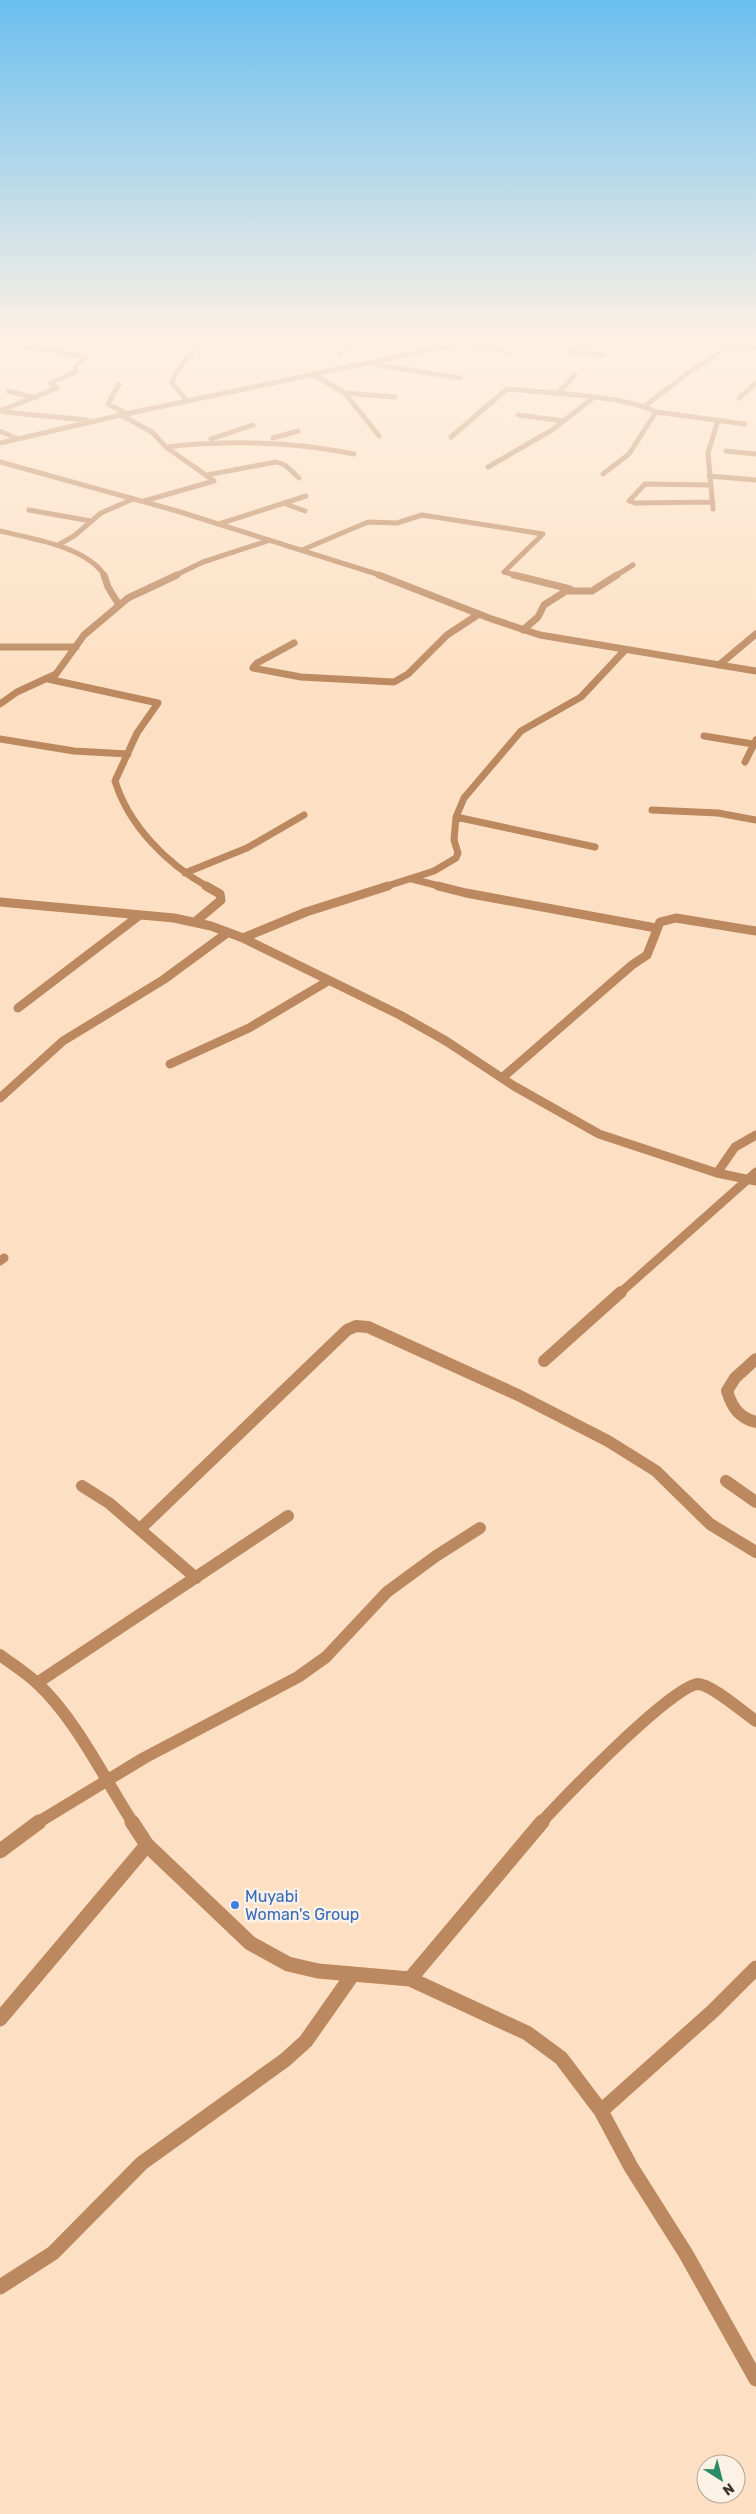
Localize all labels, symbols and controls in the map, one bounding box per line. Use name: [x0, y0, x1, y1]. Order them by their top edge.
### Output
place label: Muyabi Woman's Group: [245, 1887, 359, 1924]
marker: Muyabi Woman's Group: [229, 1899, 241, 1911]
north arrow: [696, 2454, 746, 2504]
text: N: [719, 2479, 737, 2499]

